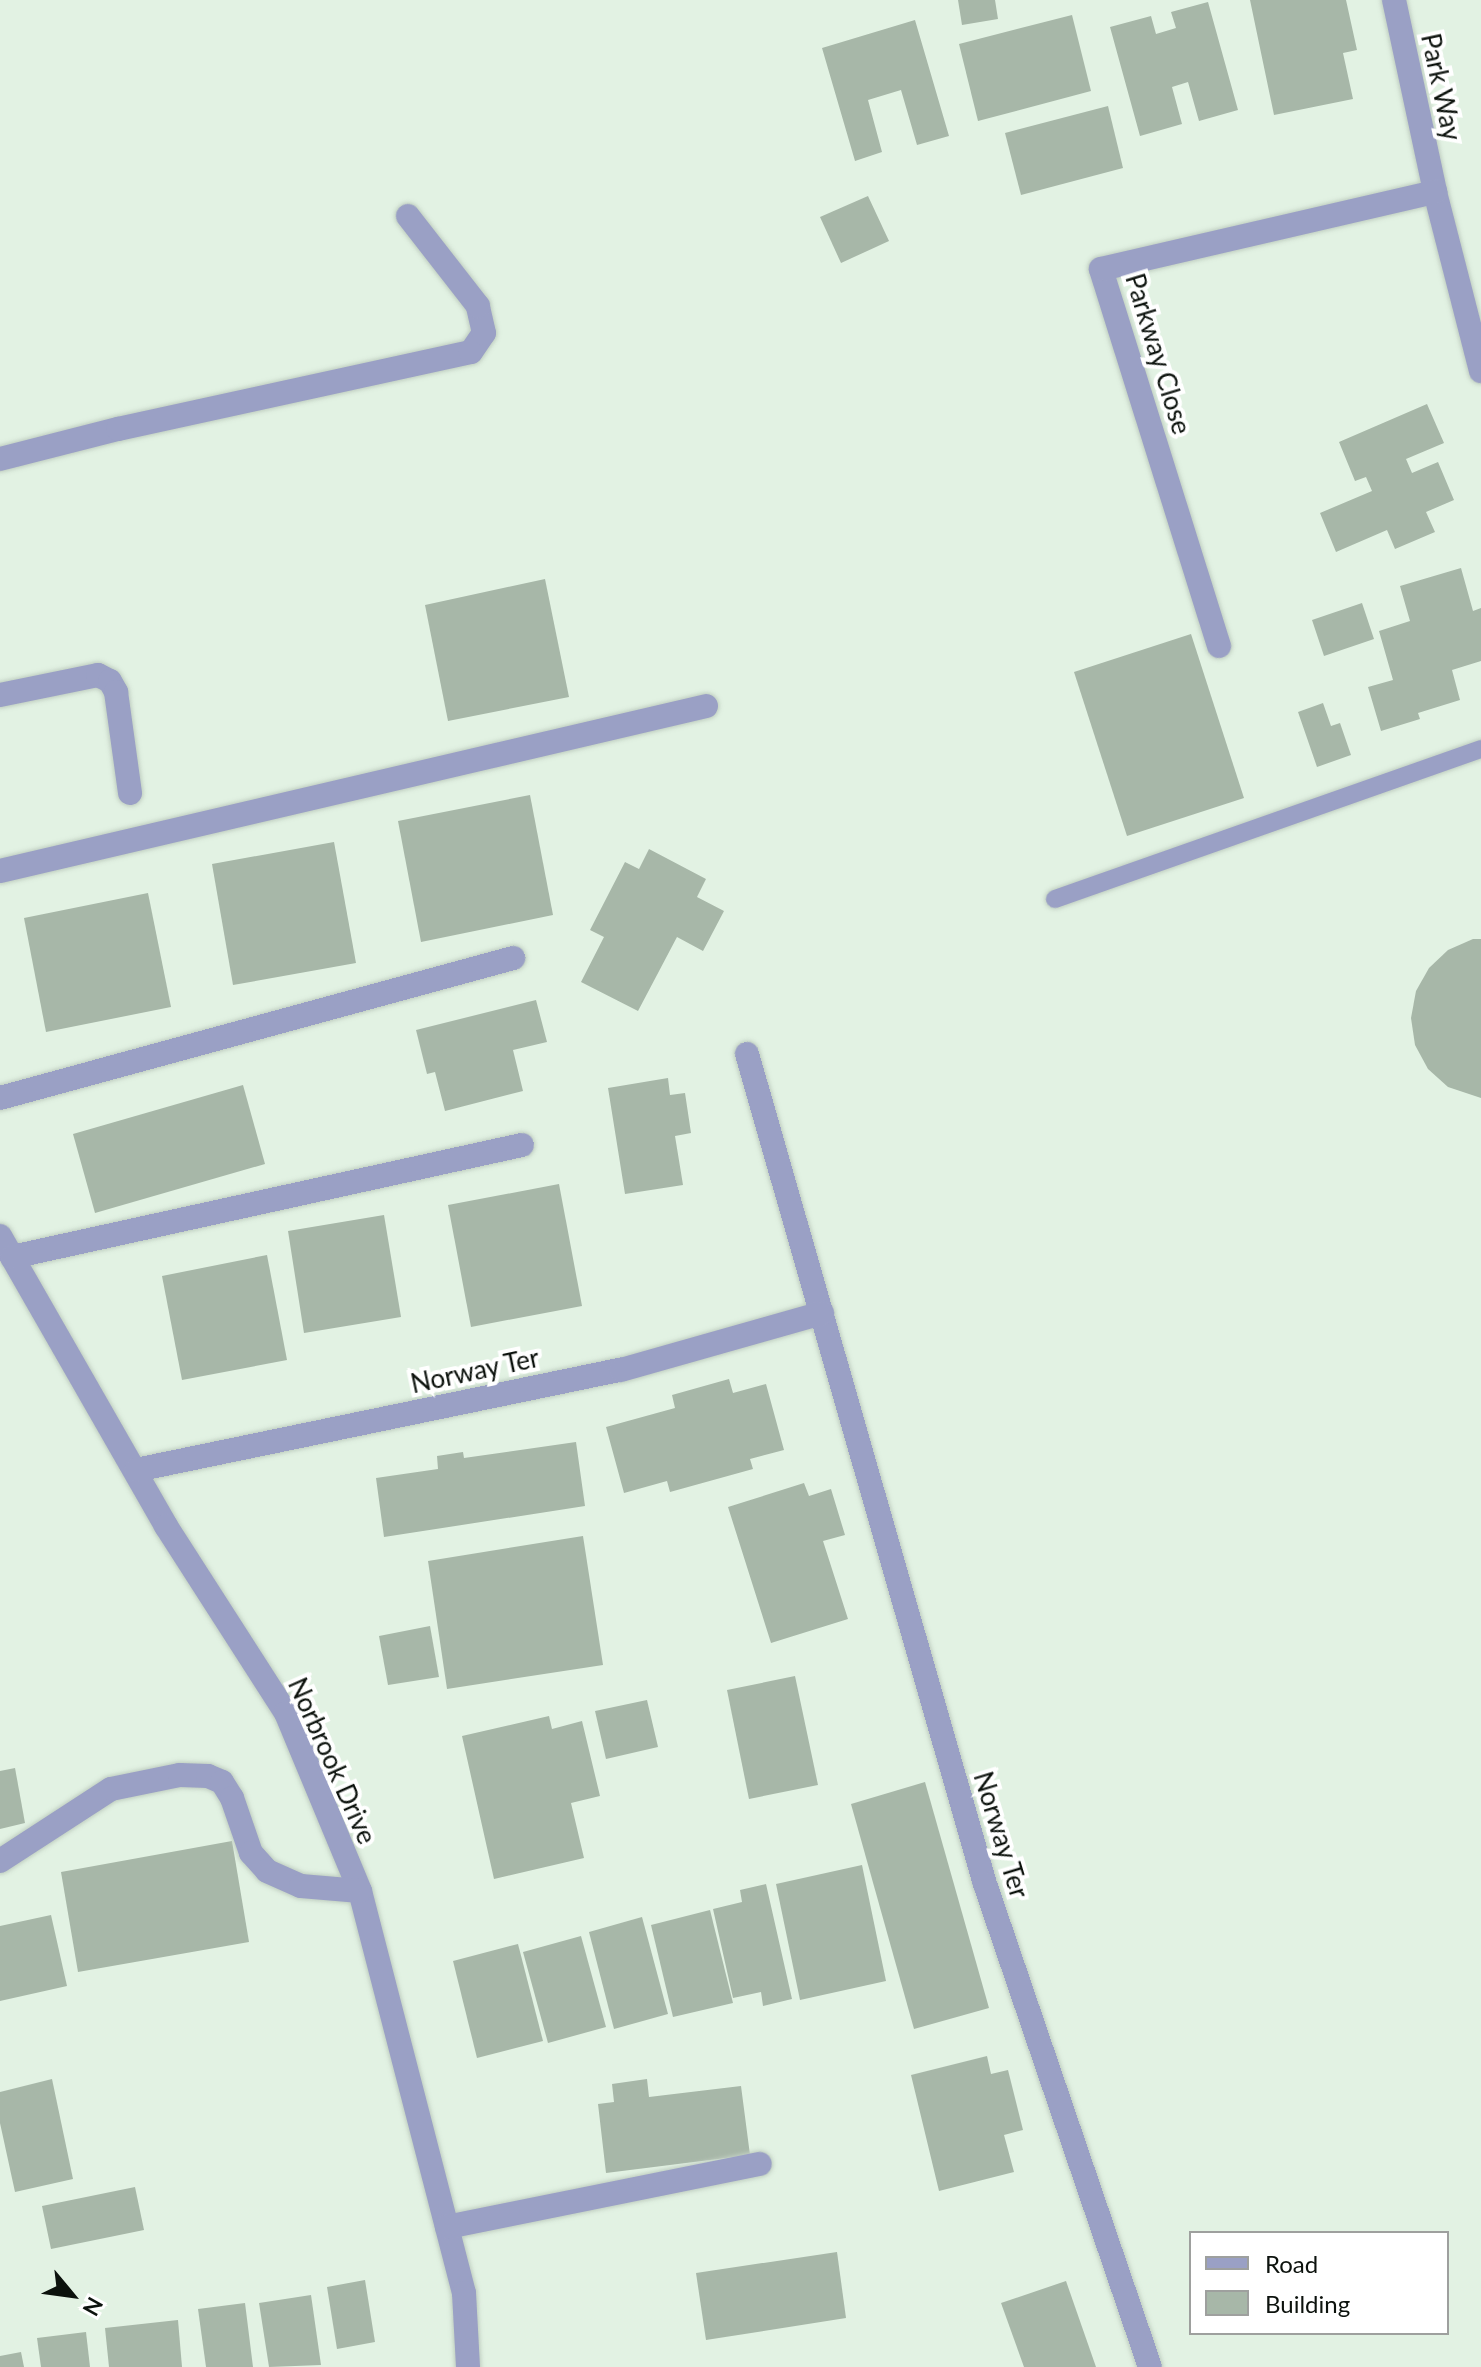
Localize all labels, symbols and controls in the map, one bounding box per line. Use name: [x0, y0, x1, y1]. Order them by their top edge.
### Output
street label: Park Way: [1414, 30, 1468, 144]
street label: Parkway Close: [1119, 270, 1197, 438]
street label: Norway Ter: [407, 1342, 543, 1400]
street label: Norbrook Drive: [281, 1673, 383, 1849]
street label: Norway Ter: [967, 1767, 1035, 1903]
legend: [1189, 2231, 1449, 2335]
text: Road: [1265, 2249, 1318, 2278]
north arrow: [32, 2255, 112, 2335]
text: Building: [1265, 2289, 1350, 2318]
text: N: [78, 2293, 109, 2321]

